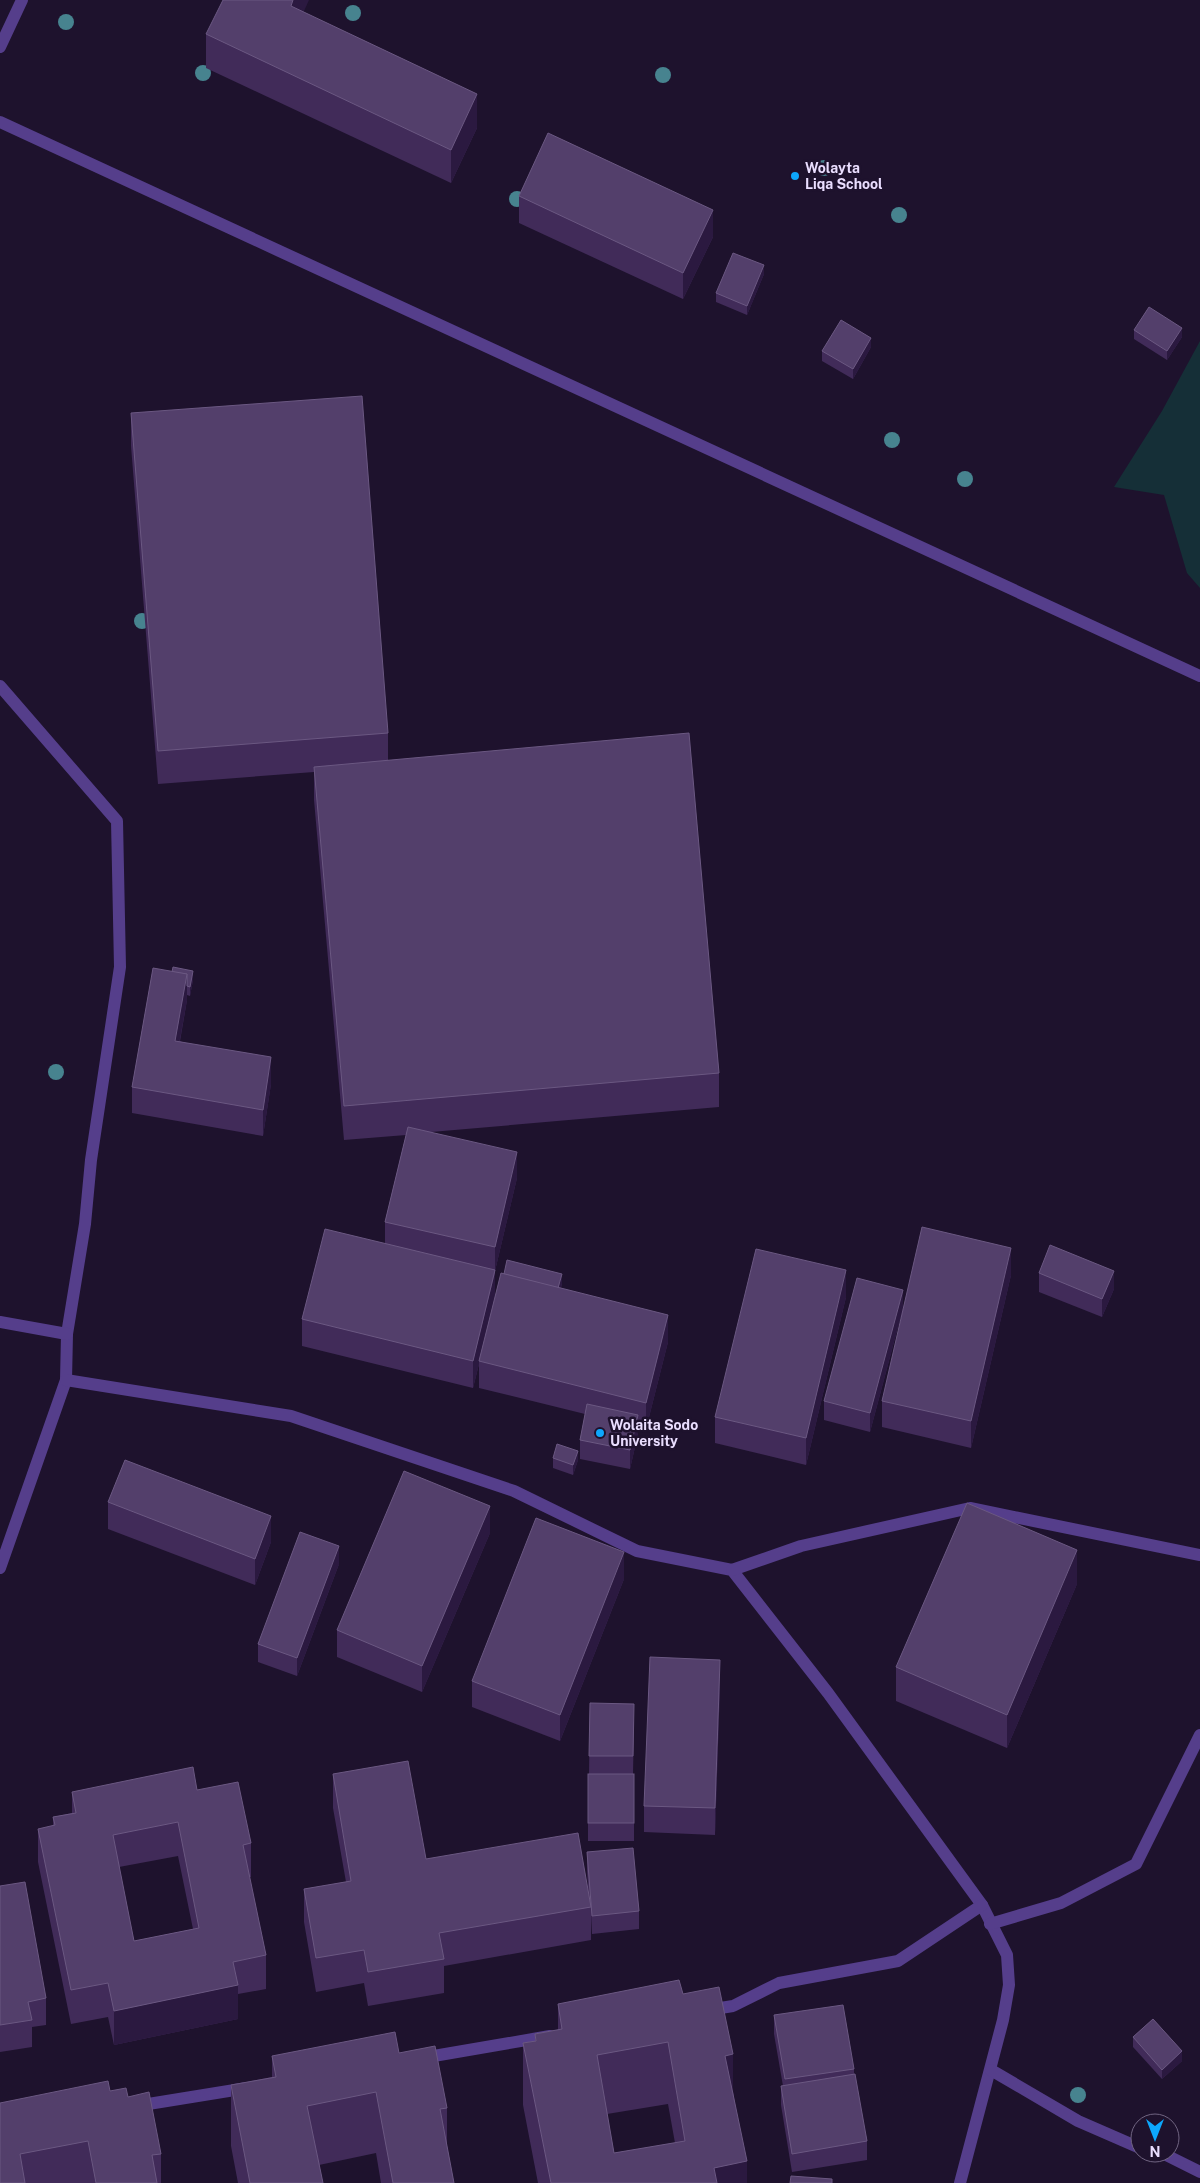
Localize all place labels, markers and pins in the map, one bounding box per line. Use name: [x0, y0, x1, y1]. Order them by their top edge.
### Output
place label: Wolayta Liqa School: [805, 160, 883, 192]
marker: Wolayta Liqa School: [789, 170, 801, 182]
place label: Wolaita Sodo University: [610, 1417, 698, 1449]
marker: Wolaita Sodo University: [594, 1427, 606, 1439]

